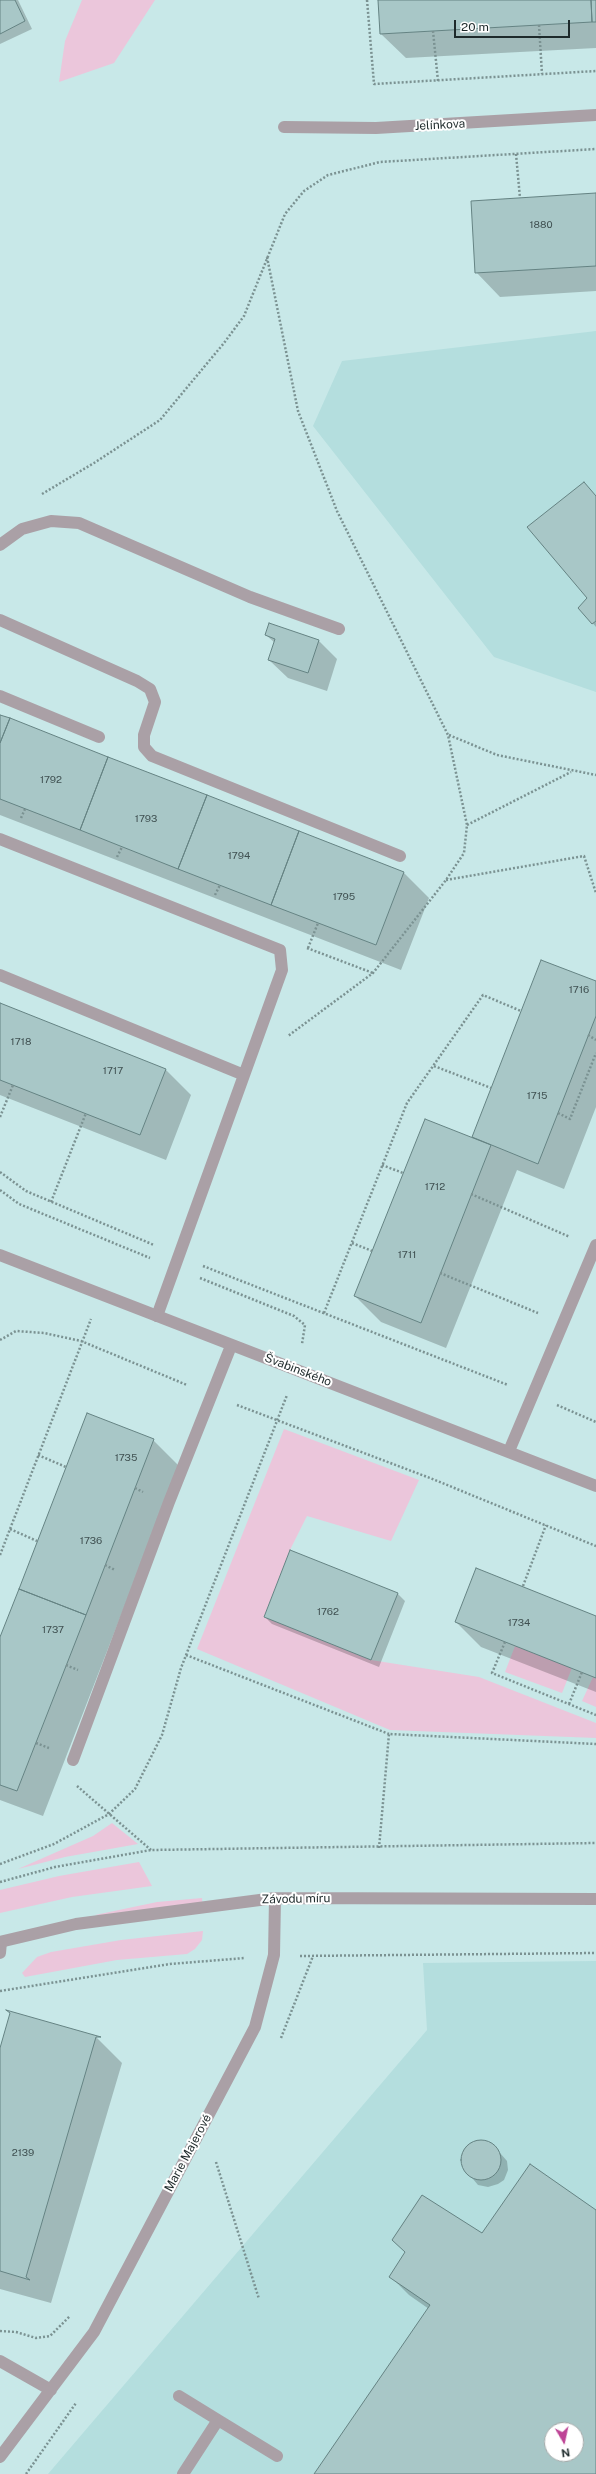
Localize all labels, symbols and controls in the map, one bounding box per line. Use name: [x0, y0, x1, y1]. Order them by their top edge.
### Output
scale bar: [456, 12, 572, 38]
text: 20 m: [461, 20, 489, 34]
street label: Jelínkova: [414, 116, 466, 134]
house number: 1880: [529, 219, 553, 231]
house number: 1792: [40, 774, 62, 786]
house number: 1793: [135, 813, 157, 825]
house number: 1794: [228, 850, 250, 862]
house number: 1795: [333, 891, 355, 903]
house number: 1716: [569, 984, 589, 996]
house number: 1718: [11, 1036, 31, 1048]
house number: 1717: [103, 1065, 123, 1077]
house number: 1715: [527, 1090, 547, 1102]
house number: 1712: [425, 1181, 445, 1193]
house number: 1711: [398, 1249, 416, 1261]
street label: Švabinského: [262, 1351, 334, 1389]
house number: 1735: [115, 1452, 137, 1464]
house number: 1736: [80, 1535, 102, 1547]
house number: 1762: [317, 1606, 339, 1618]
house number: 1734: [508, 1617, 530, 1629]
house number: 1737: [42, 1624, 64, 1636]
street label: Závodu míru: [261, 1891, 331, 1907]
street label: Marie Majerové: [162, 2112, 214, 2194]
house number: 2139: [12, 2147, 34, 2159]
north arrow: [544, 2422, 584, 2462]
text: N: [561, 2446, 571, 2459]

